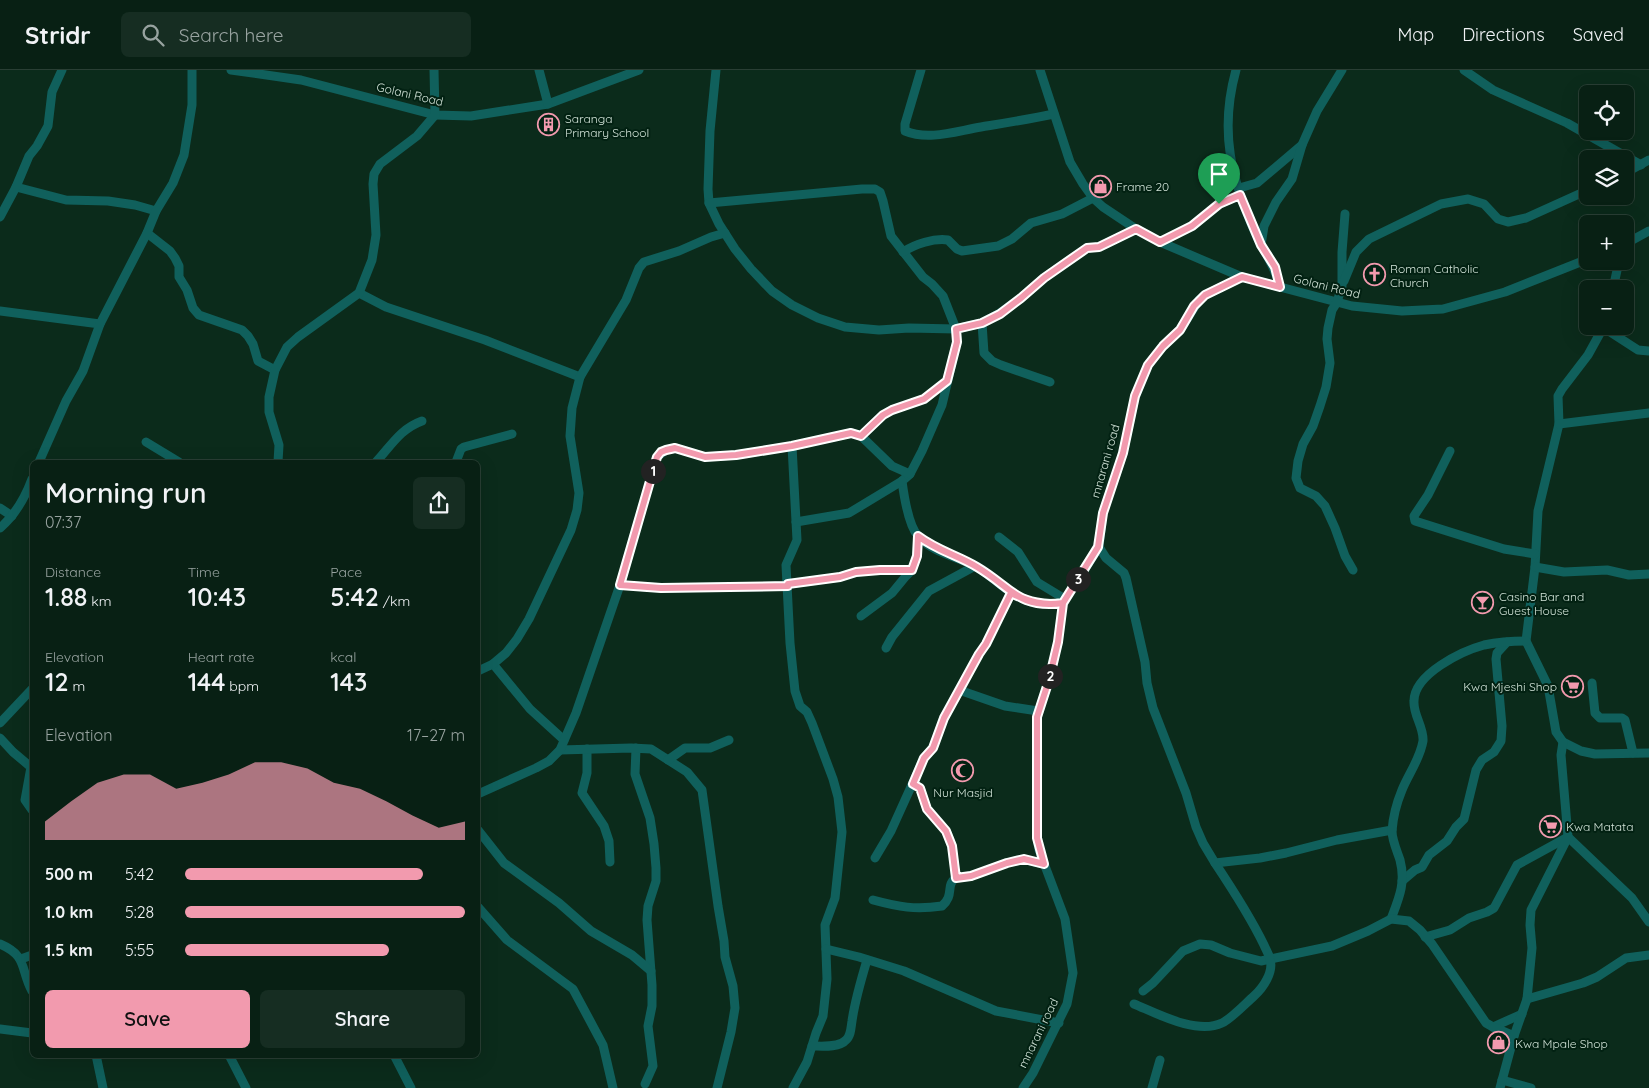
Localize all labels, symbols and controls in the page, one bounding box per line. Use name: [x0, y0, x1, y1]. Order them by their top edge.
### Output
search box: [121, 12, 471, 57]
text: Stridr: [25, 20, 91, 50]
icon: search: [139, 21, 167, 49]
text: Search here: [179, 23, 284, 47]
text: Map: [1397, 23, 1434, 46]
text: Directions: [1462, 23, 1545, 46]
text: Saved: [1573, 23, 1624, 46]
street label: Golani Road: [375, 79, 445, 109]
map controls: [1579, 85, 1634, 335]
button: locate: [1579, 85, 1634, 140]
place label: Saranga Primary School: [565, 111, 649, 140]
building icon: Saranga Primary School: [537, 113, 561, 137]
button: layers: [1579, 150, 1634, 205]
pin: [1198, 153, 1240, 204]
icon: arrive: [1205, 160, 1233, 188]
shop icon: Frame 20: [1088, 174, 1112, 198]
place label: Frame 20: [1116, 179, 1169, 194]
button: +: [1579, 215, 1634, 270]
place label: Roman Catholic Church: [1390, 261, 1478, 290]
church icon: Roman Catholic Church: [1362, 263, 1386, 287]
street label: Golani Road: [1292, 270, 1362, 302]
button: −: [1579, 280, 1634, 335]
street label: mnarani road: [1087, 422, 1123, 500]
pin: 1: [640, 458, 666, 484]
text: 1: [651, 462, 656, 480]
text: Morning run: [45, 475, 206, 510]
button: share: [413, 477, 465, 529]
text: 07:37: [45, 512, 81, 532]
text: Distance: [45, 563, 101, 581]
text: Time: [188, 563, 220, 581]
text: Pace: [330, 563, 362, 581]
pin: 3: [1066, 566, 1090, 592]
text: 3: [1075, 570, 1082, 588]
text: 1.88: [45, 581, 87, 612]
text: 10:43: [188, 581, 246, 612]
text: 5:42: [330, 581, 379, 612]
place label: Casino Bar and Guest House: [1499, 589, 1584, 618]
bar icon: Casino Bar and Guest House: [1471, 591, 1495, 615]
text: km: [87, 592, 112, 610]
text: /km: [379, 592, 410, 610]
text: Elevation: [45, 648, 104, 666]
text: Heart rate: [188, 648, 254, 666]
text: kcal: [330, 648, 356, 666]
pin: 2: [1038, 664, 1062, 688]
text: 12: [45, 666, 69, 697]
text: 144: [188, 666, 226, 697]
text: 143: [330, 666, 367, 697]
text: 2: [1047, 667, 1054, 685]
supermarket icon: Kwa Mjeshi Shop: [1561, 674, 1585, 698]
text: m: [69, 677, 85, 695]
text: bpm: [226, 677, 259, 695]
place label: Kwa Mjeshi Shop: [1463, 679, 1557, 694]
text: Elevation: [45, 725, 112, 745]
text: 17–27 m: [407, 725, 465, 745]
mosque icon: Nur Masjid: [951, 759, 975, 783]
place label: Nur Masjid: [933, 785, 993, 800]
supermarket icon: Kwa Matata: [1538, 814, 1562, 838]
place label: Kwa Matata: [1566, 819, 1633, 834]
text: 500 m: [45, 864, 93, 884]
text: 5:42: [125, 864, 154, 884]
text: 1.0 km: [45, 902, 93, 922]
text: 5:28: [125, 902, 154, 922]
text: 1.5 km: [45, 940, 93, 960]
text: 5:55: [125, 940, 154, 960]
button: Save: [45, 990, 250, 1048]
button: Share: [260, 990, 465, 1048]
street label: mnarani road: [1015, 996, 1061, 1070]
shop icon: Kwa Mpale Shop: [1487, 1031, 1511, 1055]
place label: Kwa Mpale Shop: [1515, 1036, 1608, 1051]

